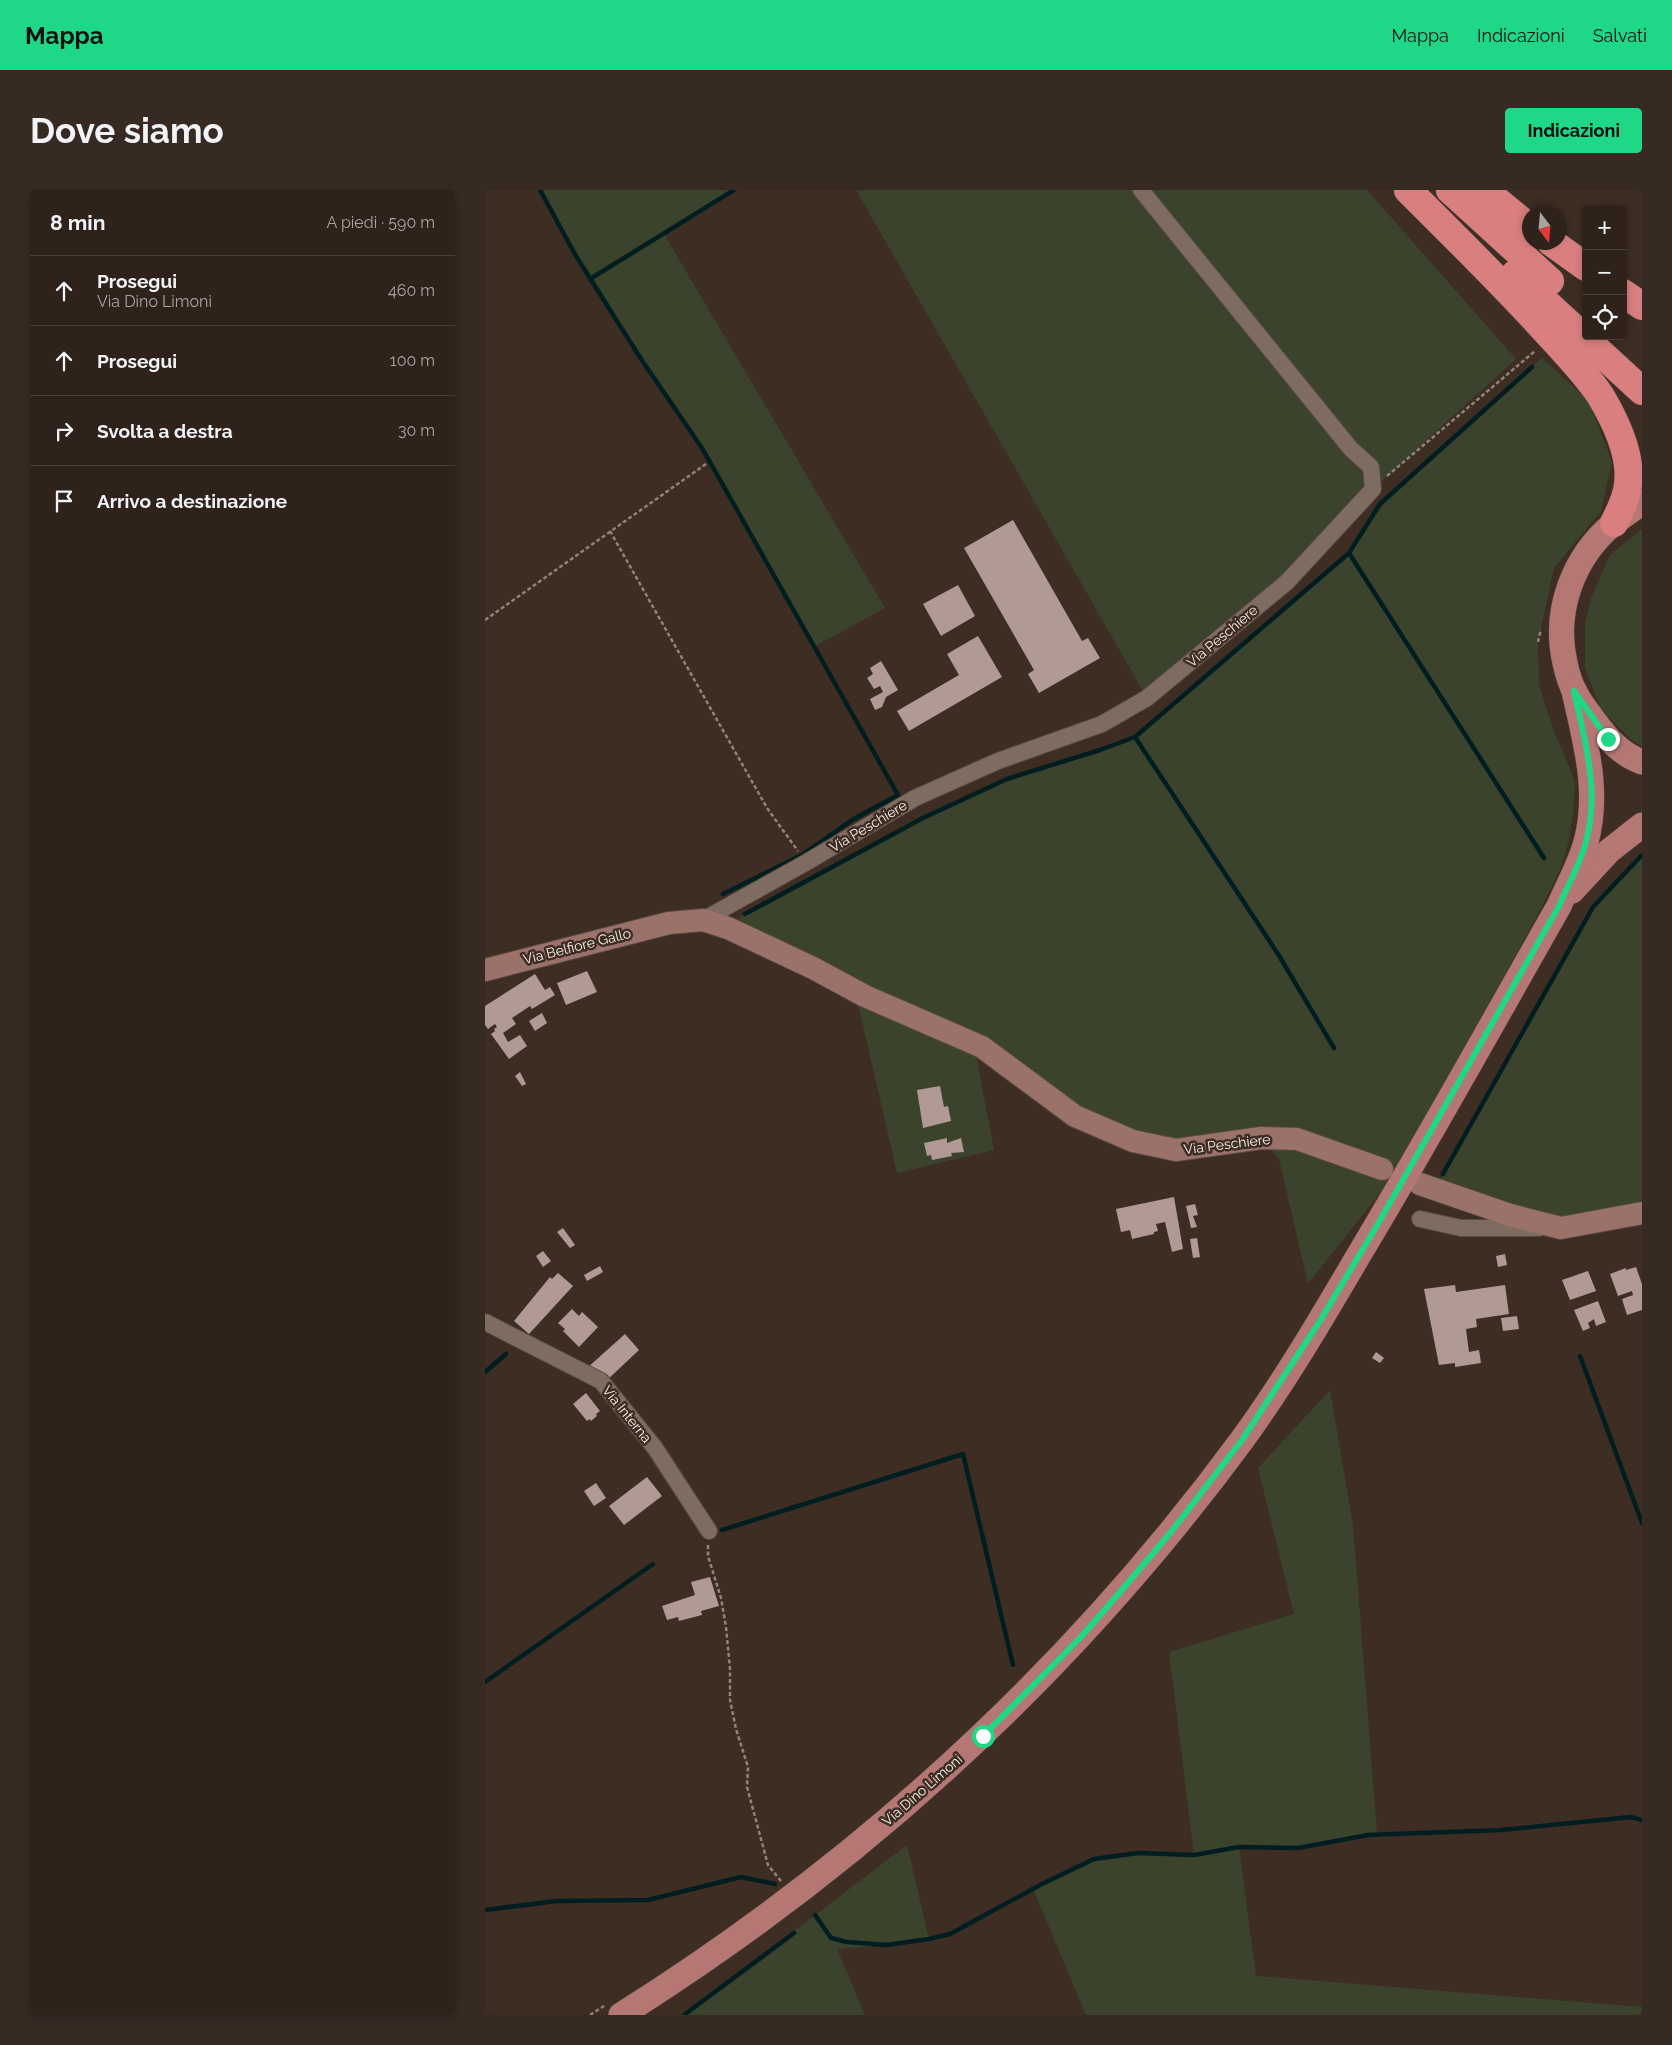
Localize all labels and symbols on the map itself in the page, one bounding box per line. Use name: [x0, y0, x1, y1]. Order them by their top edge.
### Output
north arrow: [1522, 205, 1567, 250]
street label: Via Peschiere: [1183, 602, 1261, 670]
route end: [1597, 728, 1620, 751]
street label: Via Peschiere: [826, 797, 910, 855]
street label: Via Belfiore Gallo: [521, 925, 633, 967]
street label: Via Peschiere: [1183, 1131, 1271, 1157]
street label: Via Interna: [599, 1382, 655, 1446]
route start: [972, 1725, 995, 1748]
street label: Via Dino Limoni: [879, 1751, 965, 1829]

